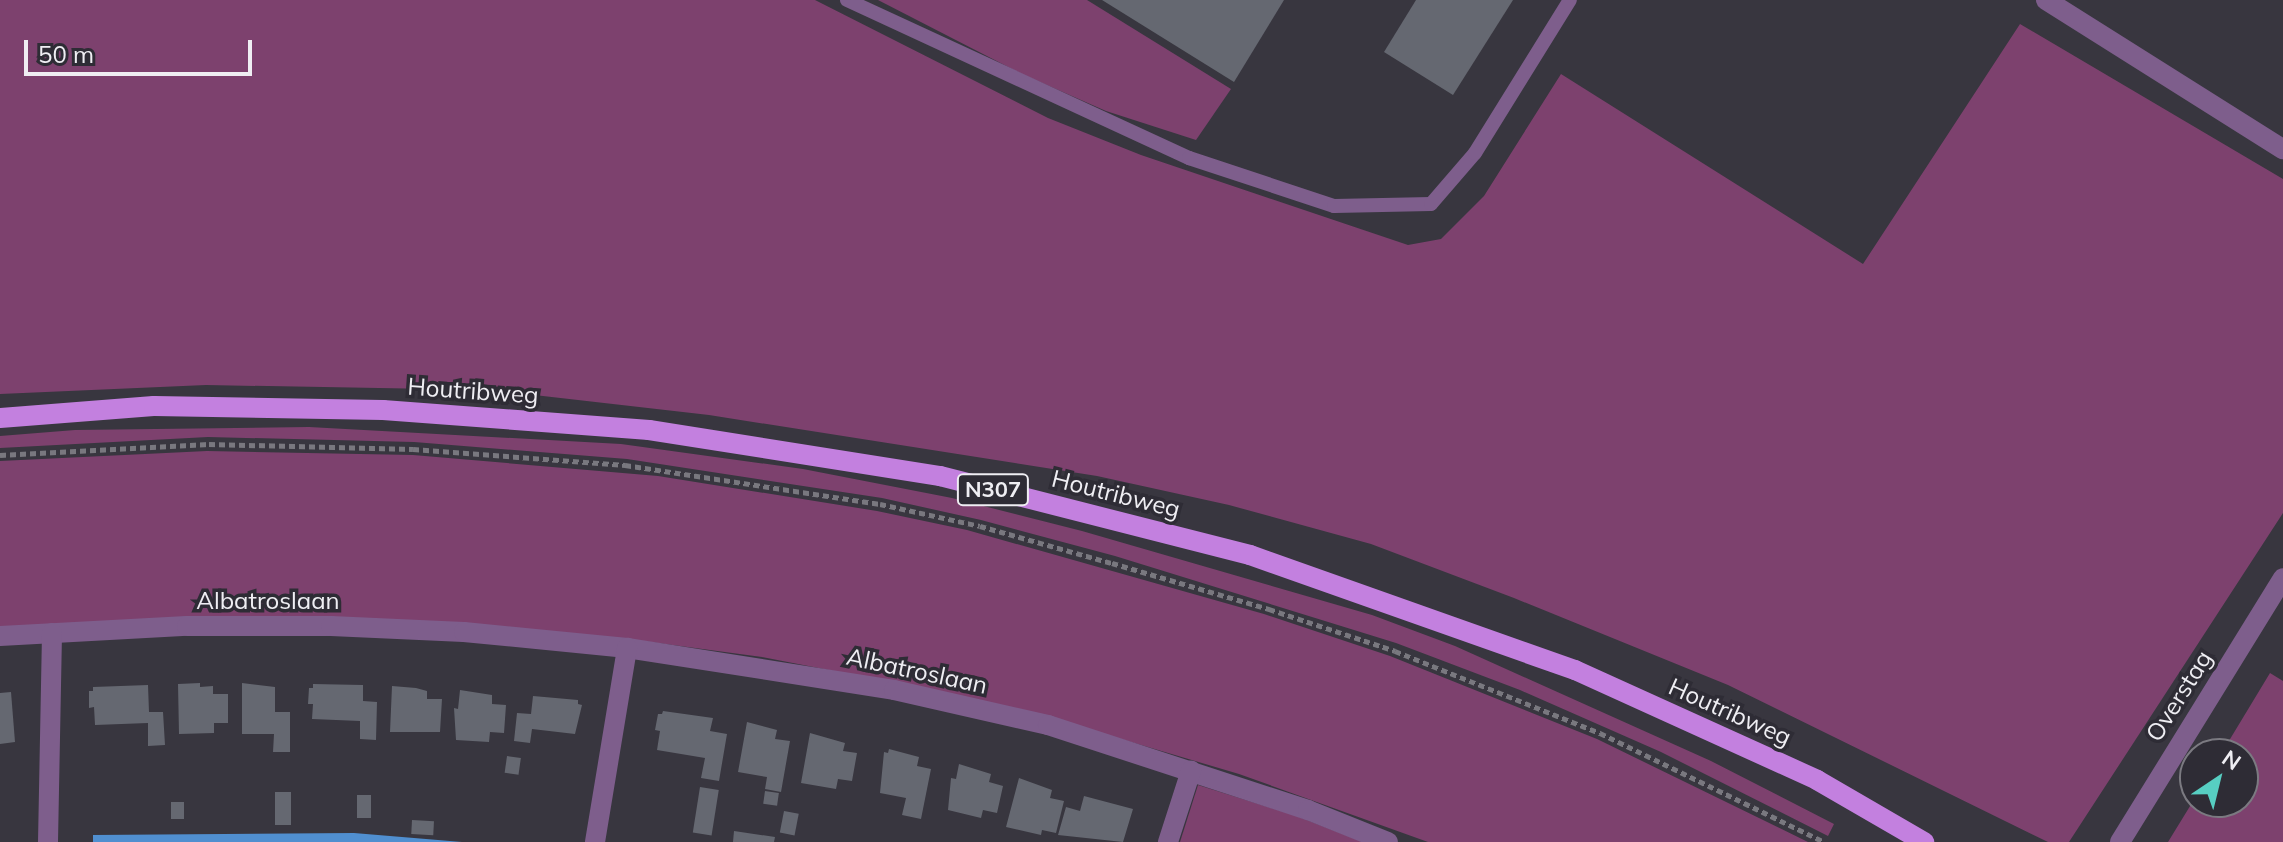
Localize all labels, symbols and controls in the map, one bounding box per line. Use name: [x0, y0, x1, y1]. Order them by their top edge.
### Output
scale bar: [28, 24, 256, 74]
text: 50 m: [38, 39, 94, 69]
street label: Houtribweg: [407, 372, 539, 410]
street label: Houtribweg: [1049, 464, 1183, 524]
road number: N307: [955, 472, 1031, 508]
street label: Albatroslaan: [196, 587, 340, 615]
street label: Albatroslaan: [844, 642, 990, 700]
street label: Overstag: [2140, 645, 2218, 747]
street label: Houtribweg: [1664, 672, 1796, 752]
north arrow: [2179, 738, 2259, 818]
text: N: [2217, 744, 2246, 776]

